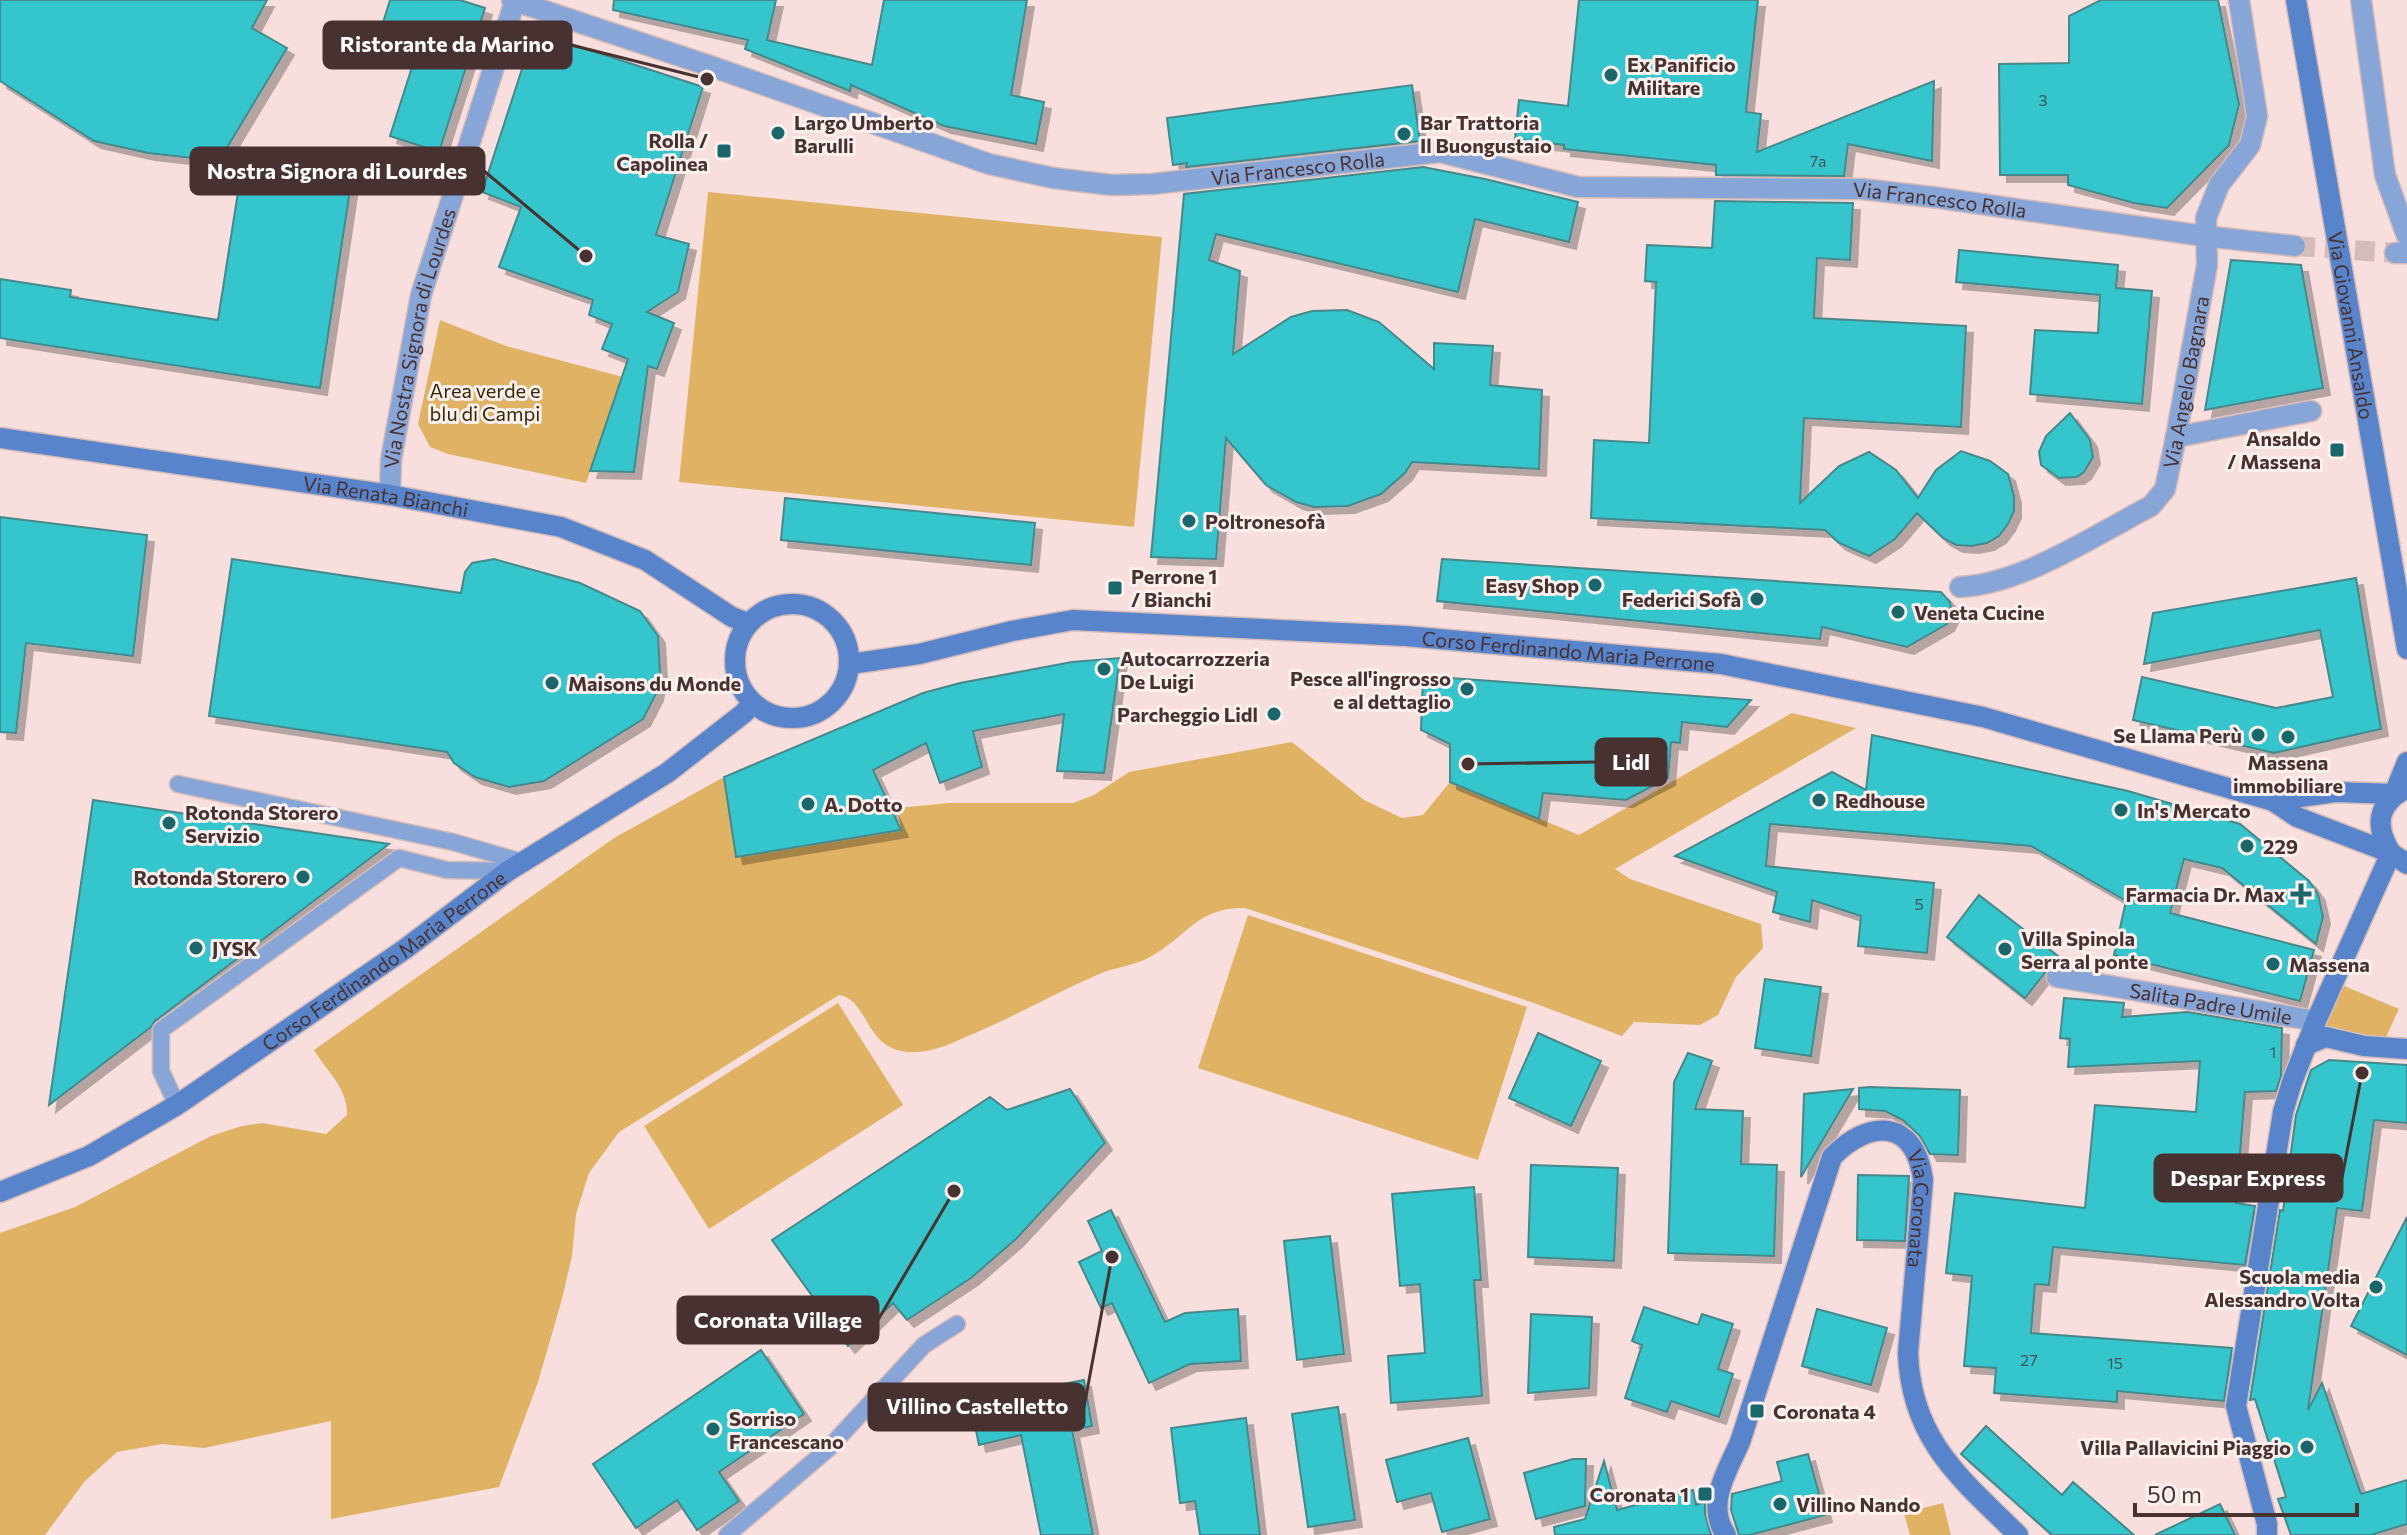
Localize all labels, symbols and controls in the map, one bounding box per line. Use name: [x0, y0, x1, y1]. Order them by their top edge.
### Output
callout: Ristorante da Marino: [324, 22, 571, 68]
text: Ristorante da Marino: [340, 30, 554, 57]
place label: Ex Panificio Militare: [1627, 52, 1736, 99]
marker: Ex Panificio Militare: [1602, 66, 1620, 84]
house number: 3: [2038, 90, 2048, 109]
place label: Largo Umberto Barulli: [794, 110, 934, 157]
place label: Bar Trattoria Il Buongustaio: [1420, 110, 1552, 157]
marker: Largo Umberto Barulli: [769, 124, 787, 142]
marker: Bar Trattoria Il Buongustaio: [1395, 125, 1413, 143]
place label: Rolla / Capolinea: [616, 128, 708, 175]
marker: Rolla / Capolinea: [715, 142, 733, 160]
street label: Via Francesco Rolla: [1210, 146, 1386, 189]
callout: Nostra Signora di Lourdes: [191, 148, 484, 194]
house number: 7a: [1810, 151, 1826, 170]
text: Nostra Signora di Lourdes: [207, 157, 467, 184]
street label: Via Francesco Rolla: [1853, 177, 2028, 222]
street label: Via Nostra Signora di Lourdes: [379, 205, 460, 469]
street label: Via Giovanni Ansaldo: [2324, 229, 2380, 421]
street label: Via Angelo Bagnara: [2158, 294, 2213, 471]
park label: Area verde e blu di Campi: [429, 378, 541, 425]
place label: Ansaldo / Massena: [2227, 426, 2321, 473]
marker: Ansaldo / Massena: [2328, 441, 2346, 459]
street label: Via Renata Bianchi: [301, 470, 470, 521]
place label: Poltronesofà: [1205, 509, 1325, 533]
marker: Poltronesofà: [1180, 512, 1198, 530]
place label: Perrone 1 / Bianchi: [1131, 564, 1217, 611]
place label: Easy Shop: [1485, 573, 1579, 597]
marker: Easy Shop: [1586, 576, 1604, 594]
marker: Perrone 1 / Bianchi: [1106, 579, 1124, 597]
place label: Federici Sofà: [1622, 587, 1741, 611]
marker: Federici Sofà: [1748, 590, 1766, 608]
place label: Veneta Cucine: [1914, 600, 2045, 624]
marker: Veneta Cucine: [1889, 603, 1907, 621]
street label: Corso Ferdinando Maria Perrone: [1421, 626, 1716, 675]
place label: Autocarrozzeria De Luigi: [1120, 646, 1270, 693]
marker: Autocarrozzeria De Luigi: [1095, 660, 1113, 678]
place label: Pesce all'ingrosso e al dettaglio: [1290, 666, 1451, 713]
place label: Maisons du Monde: [568, 671, 741, 695]
marker: Maisons du Monde: [543, 674, 561, 692]
marker: Pesce all'ingrosso e al dettaglio: [1458, 680, 1476, 698]
place label: Parcheggio Lidl: [1117, 702, 1258, 726]
marker: Parcheggio Lidl: [1265, 705, 1283, 723]
place label: Se Llama Perù: [2113, 723, 2242, 747]
marker: Se Llama Perù: [2249, 726, 2267, 744]
marker: Massena immobiliare: [2279, 728, 2297, 746]
callout: Lidl: [1596, 739, 1666, 785]
text: Lidl: [1612, 748, 1650, 775]
place label: Massena immobiliare: [2233, 750, 2343, 797]
place label: Redhouse: [1835, 788, 1925, 812]
marker: Redhouse: [1810, 791, 1828, 809]
place label: A. Dotto: [824, 792, 903, 816]
marker: A. Dotto: [799, 795, 817, 813]
place label: In's Mercato: [2137, 798, 2251, 822]
place label: Rotonda Storero Servizio: [185, 800, 339, 847]
marker: In's Mercato: [2112, 801, 2130, 819]
marker: Rotonda Storero Servizio: [160, 814, 178, 832]
place label: 229: [2263, 834, 2298, 858]
marker: 229: [2238, 837, 2256, 855]
place label: Rotonda Storero: [134, 865, 287, 889]
street label: Corso Ferdinando Maria Perrone: [257, 865, 510, 1056]
marker: Rotonda Storero: [294, 868, 312, 886]
place label: Farmacia Dr. Max: [2125, 882, 2286, 906]
marker: Farmacia Dr. Max: [2292, 885, 2310, 903]
house number: 5: [1914, 894, 1924, 913]
place label: Villa Spinola Serra al ponte: [2021, 926, 2148, 973]
place label: JYSK: [212, 936, 257, 960]
marker: JYSK: [187, 939, 205, 957]
marker: Villa Spinola Serra al ponte: [1996, 940, 2014, 958]
place label: Massena: [2289, 952, 2370, 976]
marker: Massena: [2264, 955, 2282, 973]
street label: Salita Padre Umile: [2128, 978, 2294, 1029]
house number: 1: [2270, 1042, 2276, 1061]
street label: Via Coronata: [1903, 1146, 1935, 1269]
callout: Despar Express: [2155, 1155, 2342, 1201]
text: Despar Express: [2170, 1164, 2326, 1191]
place label: Scuola media Alessandro Volta: [2204, 1264, 2360, 1311]
marker: Scuola media Alessandro Volta: [2367, 1278, 2385, 1296]
callout: Coronata Village: [678, 1297, 878, 1343]
text: Coronata Village: [694, 1306, 862, 1333]
house number: 27: [2020, 1350, 2038, 1369]
house number: 15: [2107, 1353, 2123, 1372]
callout: Villino Castelletto: [869, 1384, 1084, 1430]
text: Villino Castelletto: [886, 1392, 1068, 1419]
place label: Coronata 4: [1773, 1399, 1876, 1423]
marker: Coronata 4: [1748, 1402, 1766, 1420]
place label: Sorriso Francescano: [729, 1406, 844, 1453]
marker: Sorriso Francescano: [704, 1420, 722, 1438]
place label: Villa Pallavicini Piaggio: [2080, 1435, 2291, 1459]
marker: Villa Pallavicini Piaggio: [2298, 1438, 2316, 1456]
scale bar: [2135, 1467, 2357, 1517]
text: 50 m: [2147, 1479, 2202, 1508]
place label: Coronata 1: [1589, 1482, 1689, 1506]
marker: Coronata 1: [1696, 1485, 1714, 1503]
place label: Villino Nando: [1796, 1492, 1920, 1516]
marker: Villino Nando: [1771, 1495, 1789, 1513]

